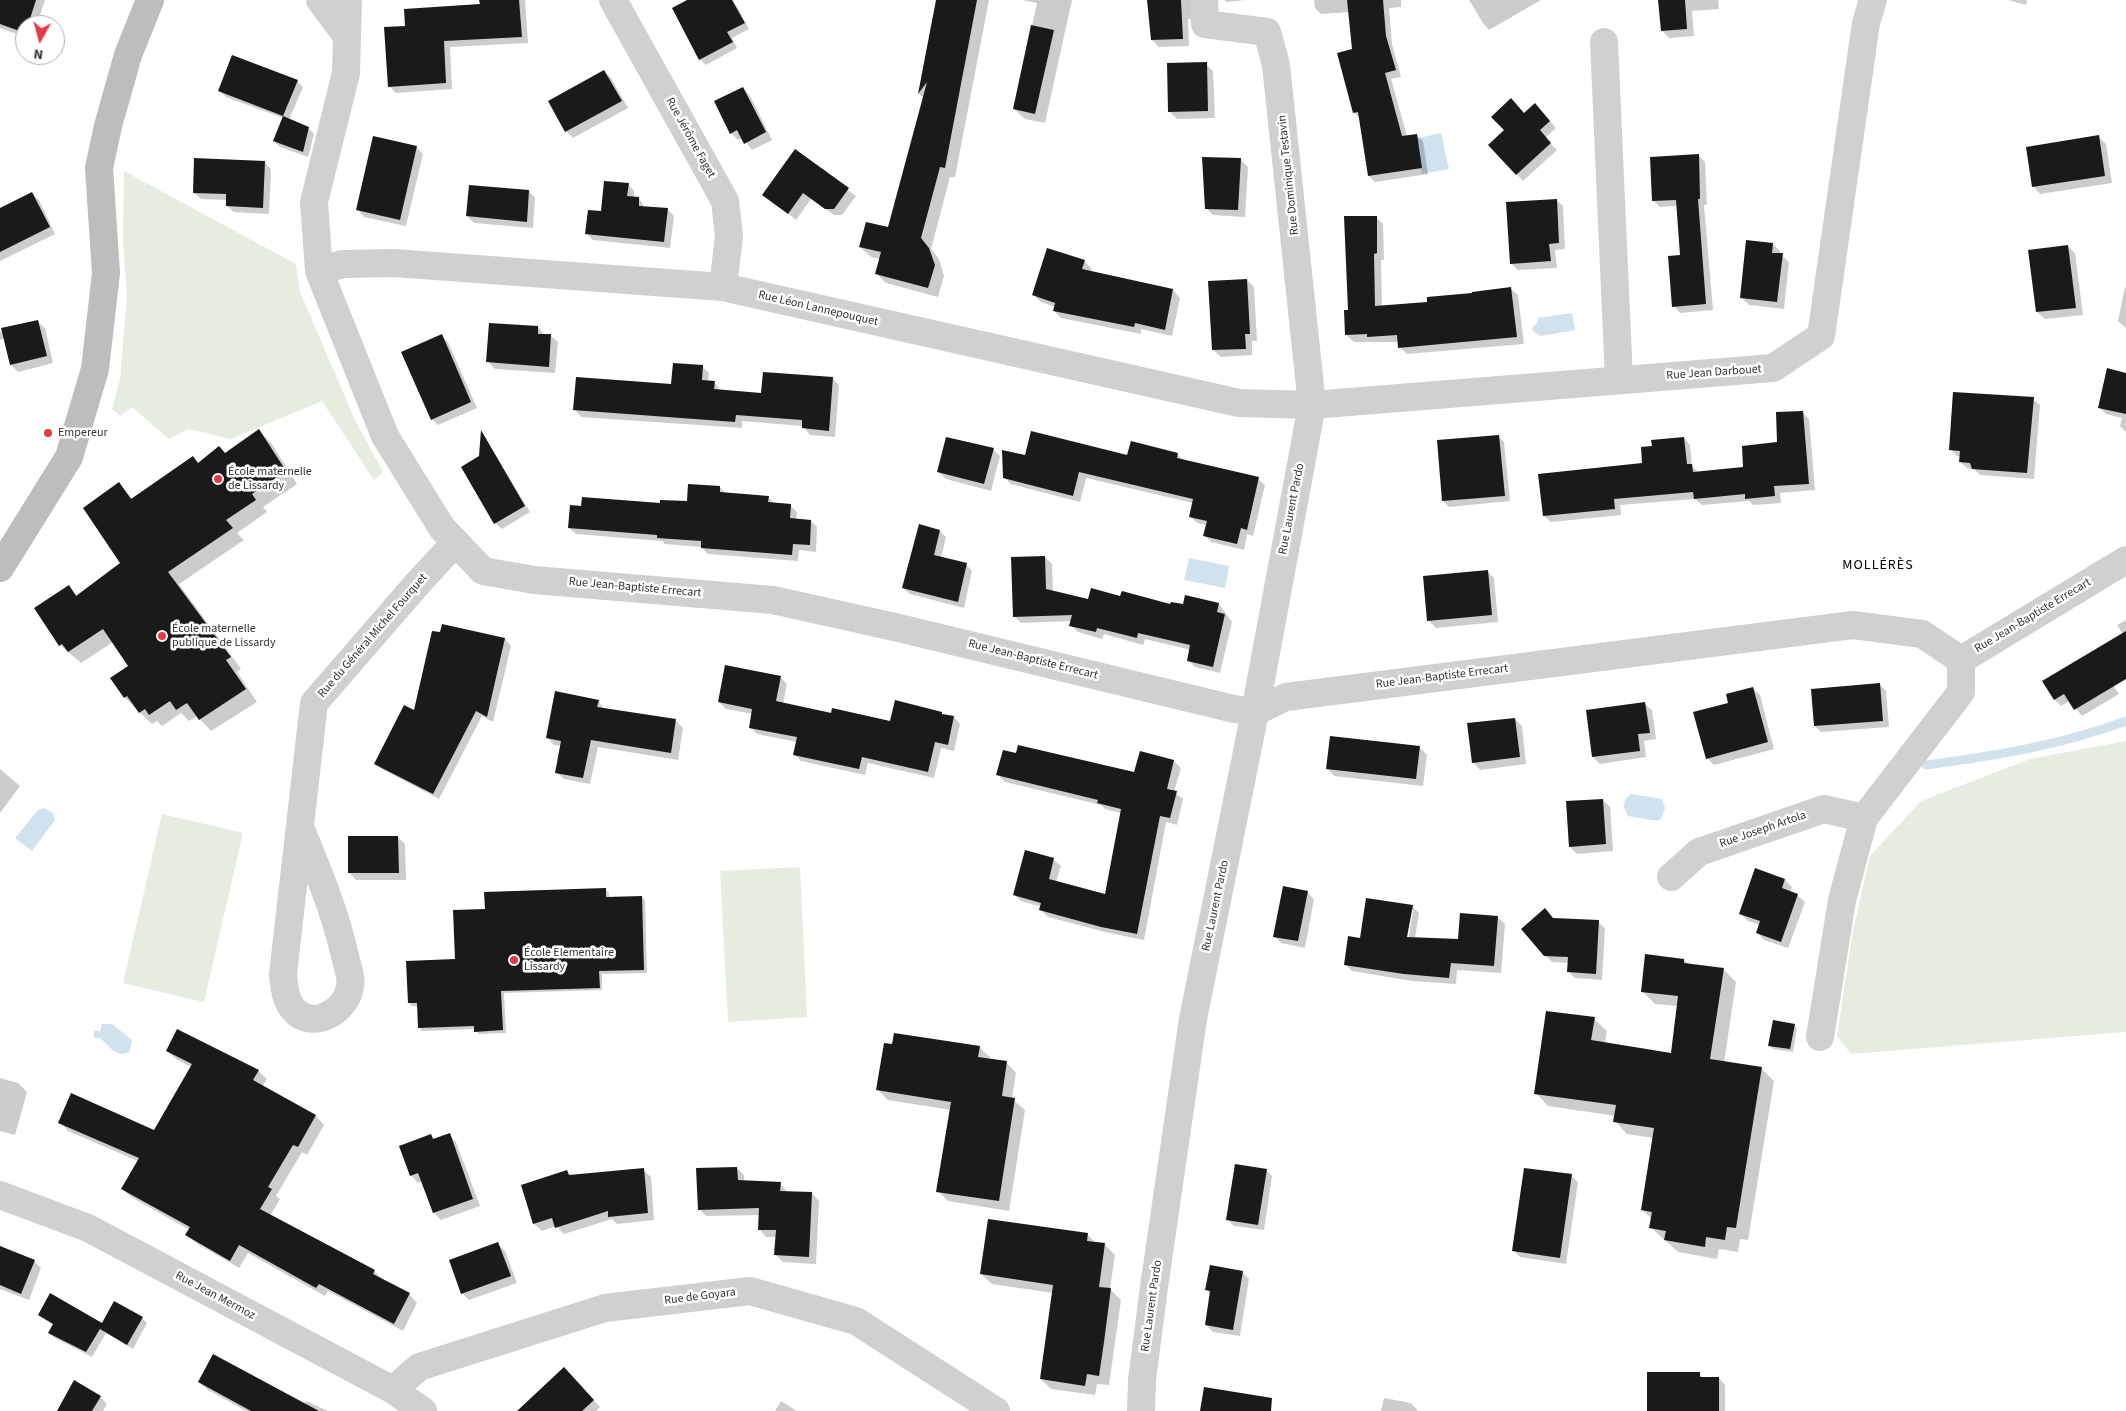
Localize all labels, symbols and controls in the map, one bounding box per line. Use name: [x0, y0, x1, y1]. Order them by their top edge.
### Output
north arrow: [15, 15, 65, 65]
text: N: [32, 43, 44, 64]
street label: Rue Jérôme Faget: [662, 95, 718, 181]
street label: Rue Dominique Testavin: [1276, 114, 1302, 236]
street label: Rue Léon Lannepouquet: [757, 288, 879, 330]
street label: Rue Jean Darbouet: [1666, 362, 1762, 384]
place label: Empereur: [58, 426, 108, 440]
marker: Empereur: [42, 427, 54, 439]
street label: Rue Laurent Pardo: [1276, 462, 1308, 556]
place label: École maternelle de Lissardy: [228, 465, 312, 493]
marker: École maternelle de Lissardy: [212, 473, 224, 485]
district label: MOLLÉRÈS: [1841, 558, 1915, 574]
street label: Rue du Général Michel Fourquet: [315, 571, 431, 701]
street label: Rue Jean-Baptiste Errecart: [568, 575, 702, 601]
street label: Rue Jean-Baptiste Errecart: [1972, 576, 2094, 656]
place label: École maternelle publique de Lissardy: [172, 622, 276, 650]
marker: École maternelle publique de Lissardy: [156, 630, 168, 642]
street label: Rue Jean-Baptiste Errecart: [967, 637, 1099, 683]
street label: Rue Jean-Baptiste Errecart: [1375, 662, 1509, 692]
street label: Rue Joseph Artola: [1718, 808, 1808, 852]
street label: Rue Laurent Pardo: [1199, 859, 1233, 953]
place label: École Elementaire Lissardy: [524, 946, 614, 974]
marker: École Elementaire Lissardy: [508, 954, 520, 966]
street label: Rue Laurent Pardo: [1138, 1259, 1166, 1353]
street label: Rue Jean Mermoz: [173, 1269, 257, 1323]
street label: Rue de Goyara: [663, 1285, 737, 1309]

